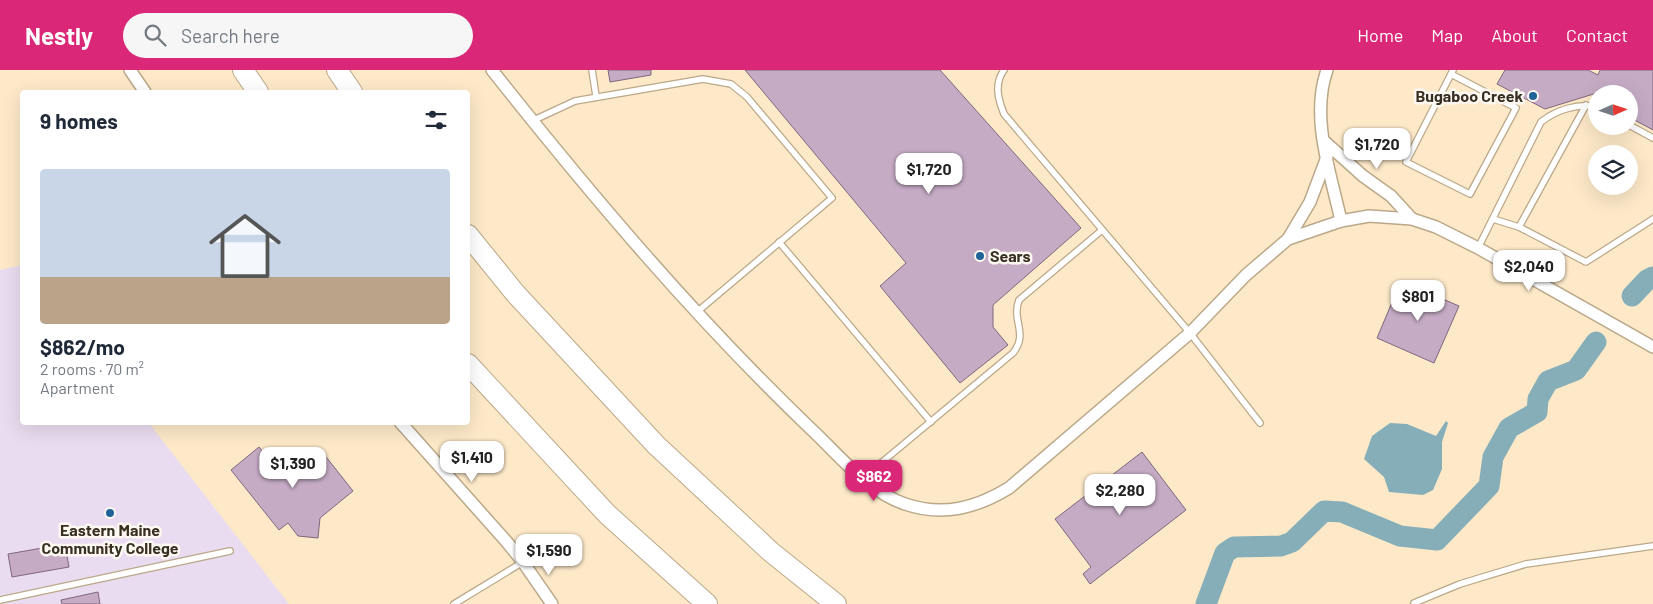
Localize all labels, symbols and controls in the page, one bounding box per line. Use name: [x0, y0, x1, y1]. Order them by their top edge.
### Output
search box: [123, 13, 473, 58]
text: Nestly: [25, 21, 93, 50]
icon: search: [141, 21, 169, 49]
text: Search here: [181, 24, 280, 47]
text: Home: [1357, 24, 1403, 46]
text: Map: [1431, 24, 1463, 46]
text: About: [1491, 24, 1538, 46]
text: Contact: [1566, 24, 1628, 46]
north arrow: [1588, 85, 1638, 135]
map controls: [1588, 85, 1638, 195]
place label: Bugaboo Creek: [1415, 86, 1523, 105]
marker: Bugaboo Creek: [1527, 90, 1539, 102]
icon: filters: [422, 106, 450, 134]
text: 9 homes: [40, 108, 118, 133]
pin: $1,720: [1336, 128, 1418, 170]
text: $1,720: [1354, 134, 1400, 153]
button: layers: [1588, 145, 1638, 195]
pin: $1,720: [888, 152, 970, 195]
text: $1,720: [906, 159, 952, 178]
icon: home: [200, 201, 290, 291]
place label: Sears: [990, 246, 1031, 265]
marker: Sears: [974, 250, 986, 262]
pin: $2,040: [1488, 250, 1570, 292]
text: $2,040: [1504, 256, 1554, 275]
pin: $801: [1388, 280, 1448, 322]
text: $801: [1402, 286, 1434, 305]
text: $862/mo: [40, 334, 125, 359]
text: 2 rooms · 70 m²: [40, 359, 144, 378]
text: Apartment: [40, 378, 115, 397]
pin: $1,410: [431, 440, 513, 483]
pin: $1,390: [252, 446, 334, 489]
text: $1,410: [451, 447, 493, 466]
text: $1,390: [270, 453, 316, 472]
pin: $862: [844, 460, 904, 502]
text: $862: [856, 466, 892, 485]
pin: $2,280: [1079, 474, 1161, 516]
text: $2,280: [1095, 480, 1145, 499]
marker: Eastern Maine Community College: [104, 507, 116, 519]
place label: Eastern Maine Community College: [41, 520, 179, 557]
pin: $1,590: [508, 534, 590, 576]
text: $1,590: [526, 540, 572, 559]

